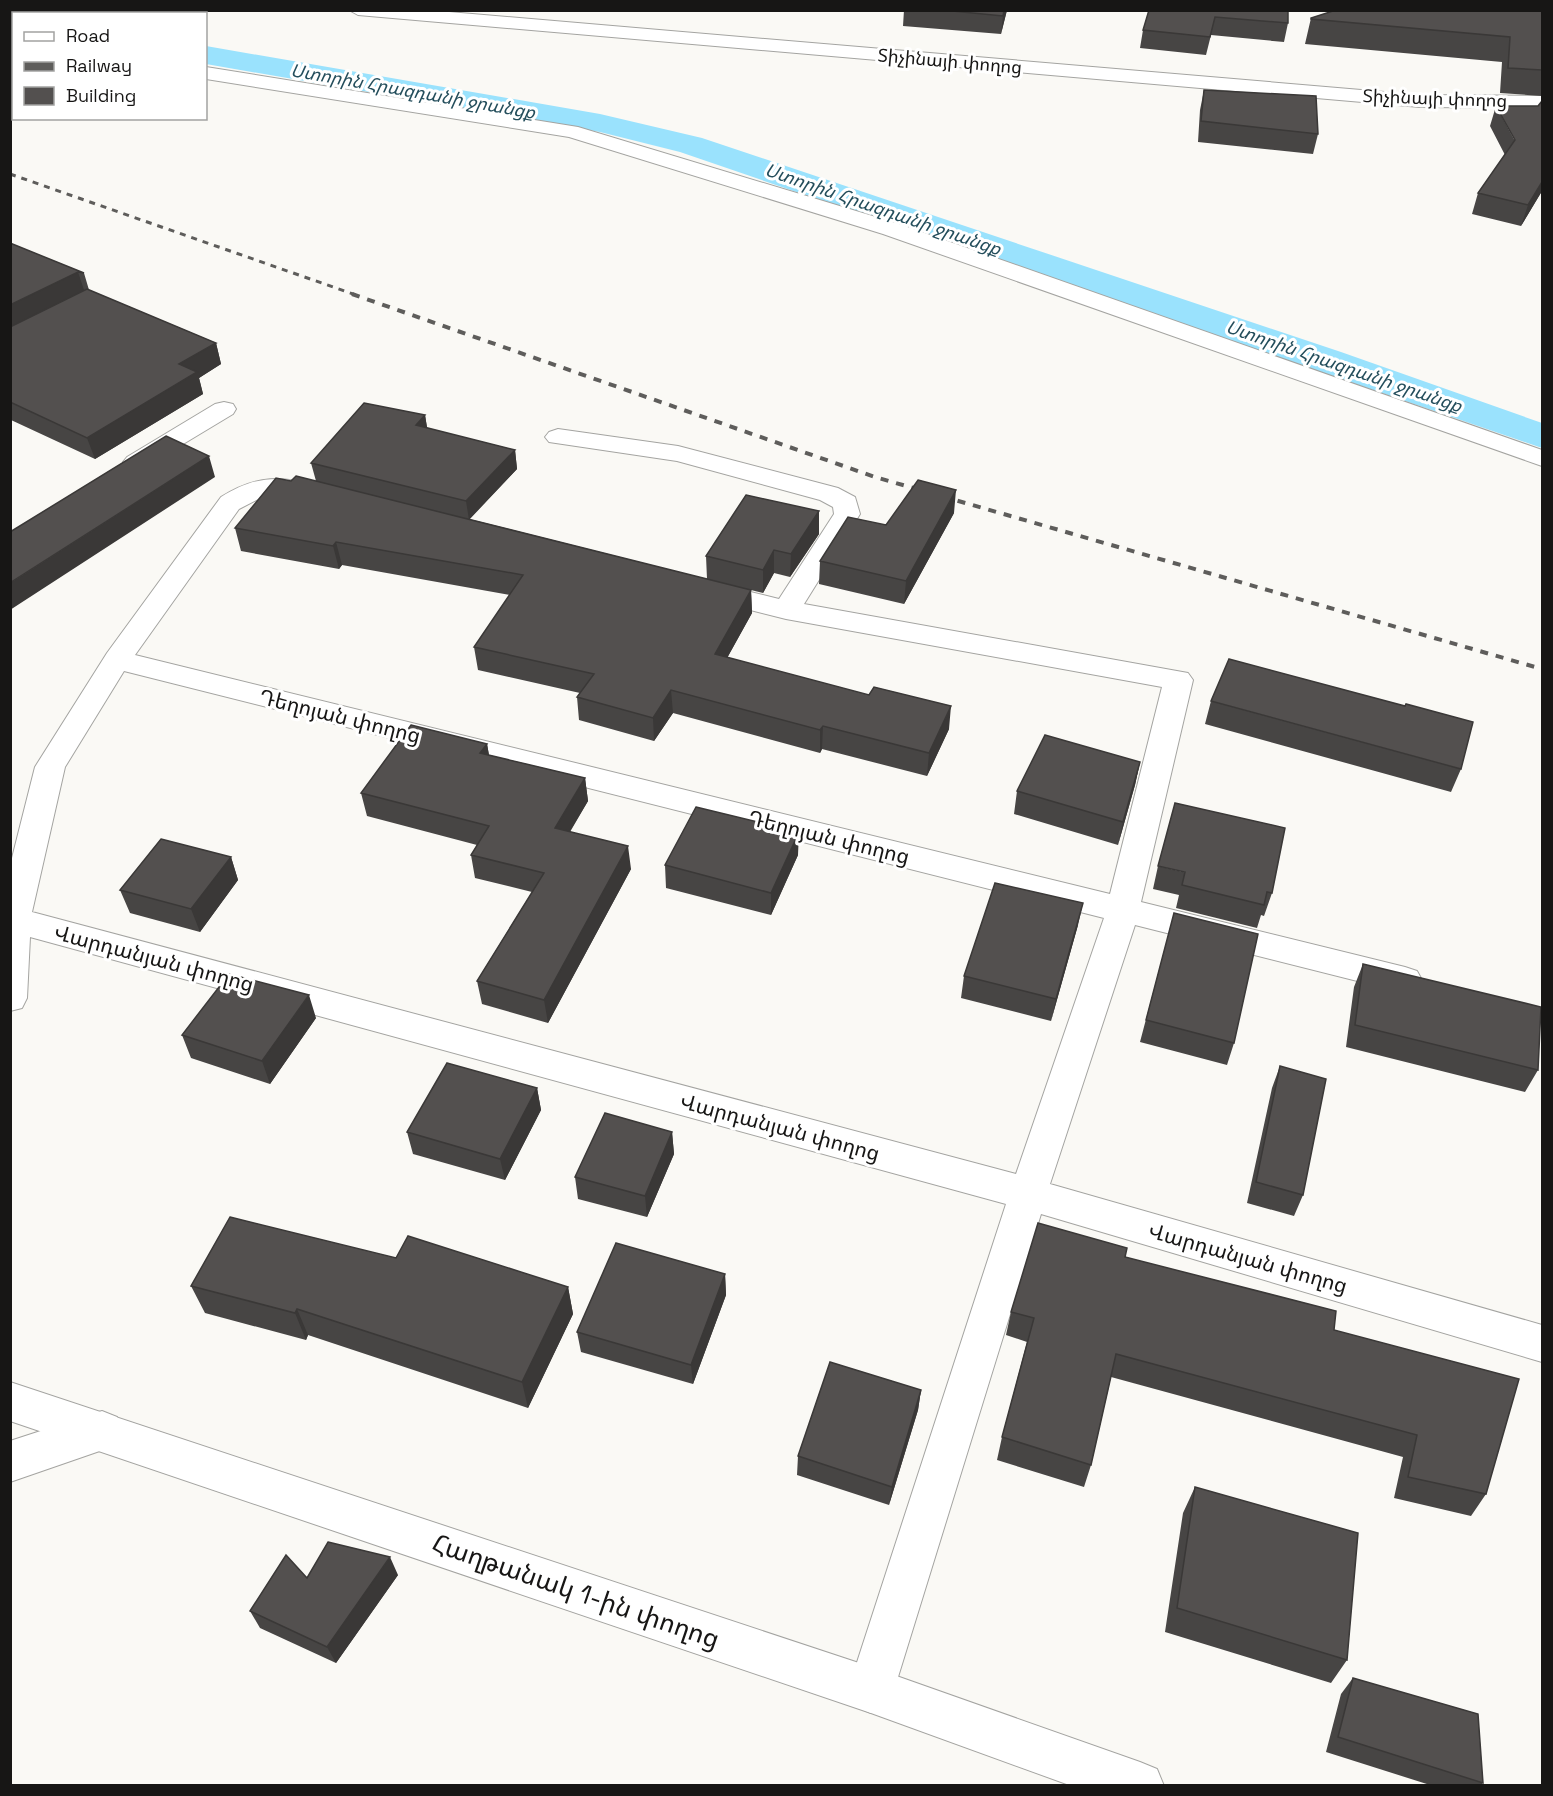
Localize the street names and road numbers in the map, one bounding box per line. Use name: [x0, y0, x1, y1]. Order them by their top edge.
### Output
street label: Տիչինայի փողոց: [877, 43, 1023, 79]
street label: Տիչինայի փողոց: [1362, 84, 1508, 112]
street label: Դեղոյան փողոց: [257, 683, 423, 749]
street label: Դեղոյան փողոց: [746, 804, 912, 870]
street label: Վարդանյան փողոց: [51, 918, 257, 998]
street label: Վարդանյան փողոց: [677, 1087, 883, 1167]
street label: Վարդանյան փողոց: [1145, 1217, 1351, 1299]
street label: Հաղթանակ 1-ին փողոց: [428, 1526, 724, 1656]

